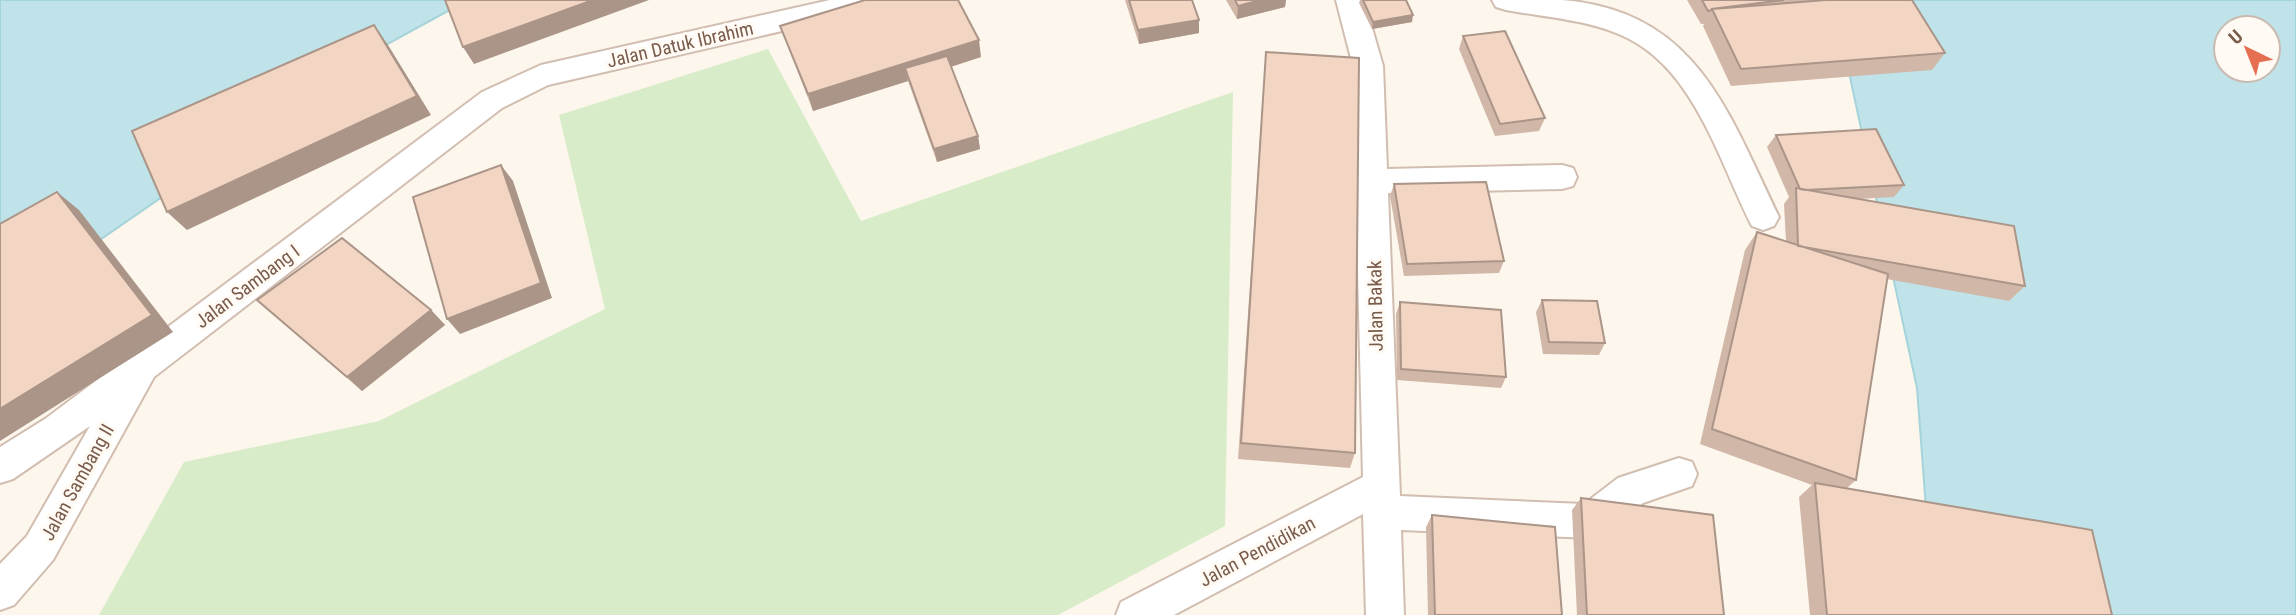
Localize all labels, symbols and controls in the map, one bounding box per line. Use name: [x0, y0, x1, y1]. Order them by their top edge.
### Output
north arrow: [2212, 14, 2282, 84]
street label: Jalan Datuk Ibrahim: [605, 16, 756, 73]
text: U: [2224, 25, 2248, 49]
street label: Jalan Sambang I: [191, 240, 304, 333]
street label: Jalan Bakak: [1363, 260, 1388, 352]
street label: Jalan Sambang II: [36, 420, 119, 544]
street label: Jalan Pendidikan: [1195, 511, 1319, 592]

